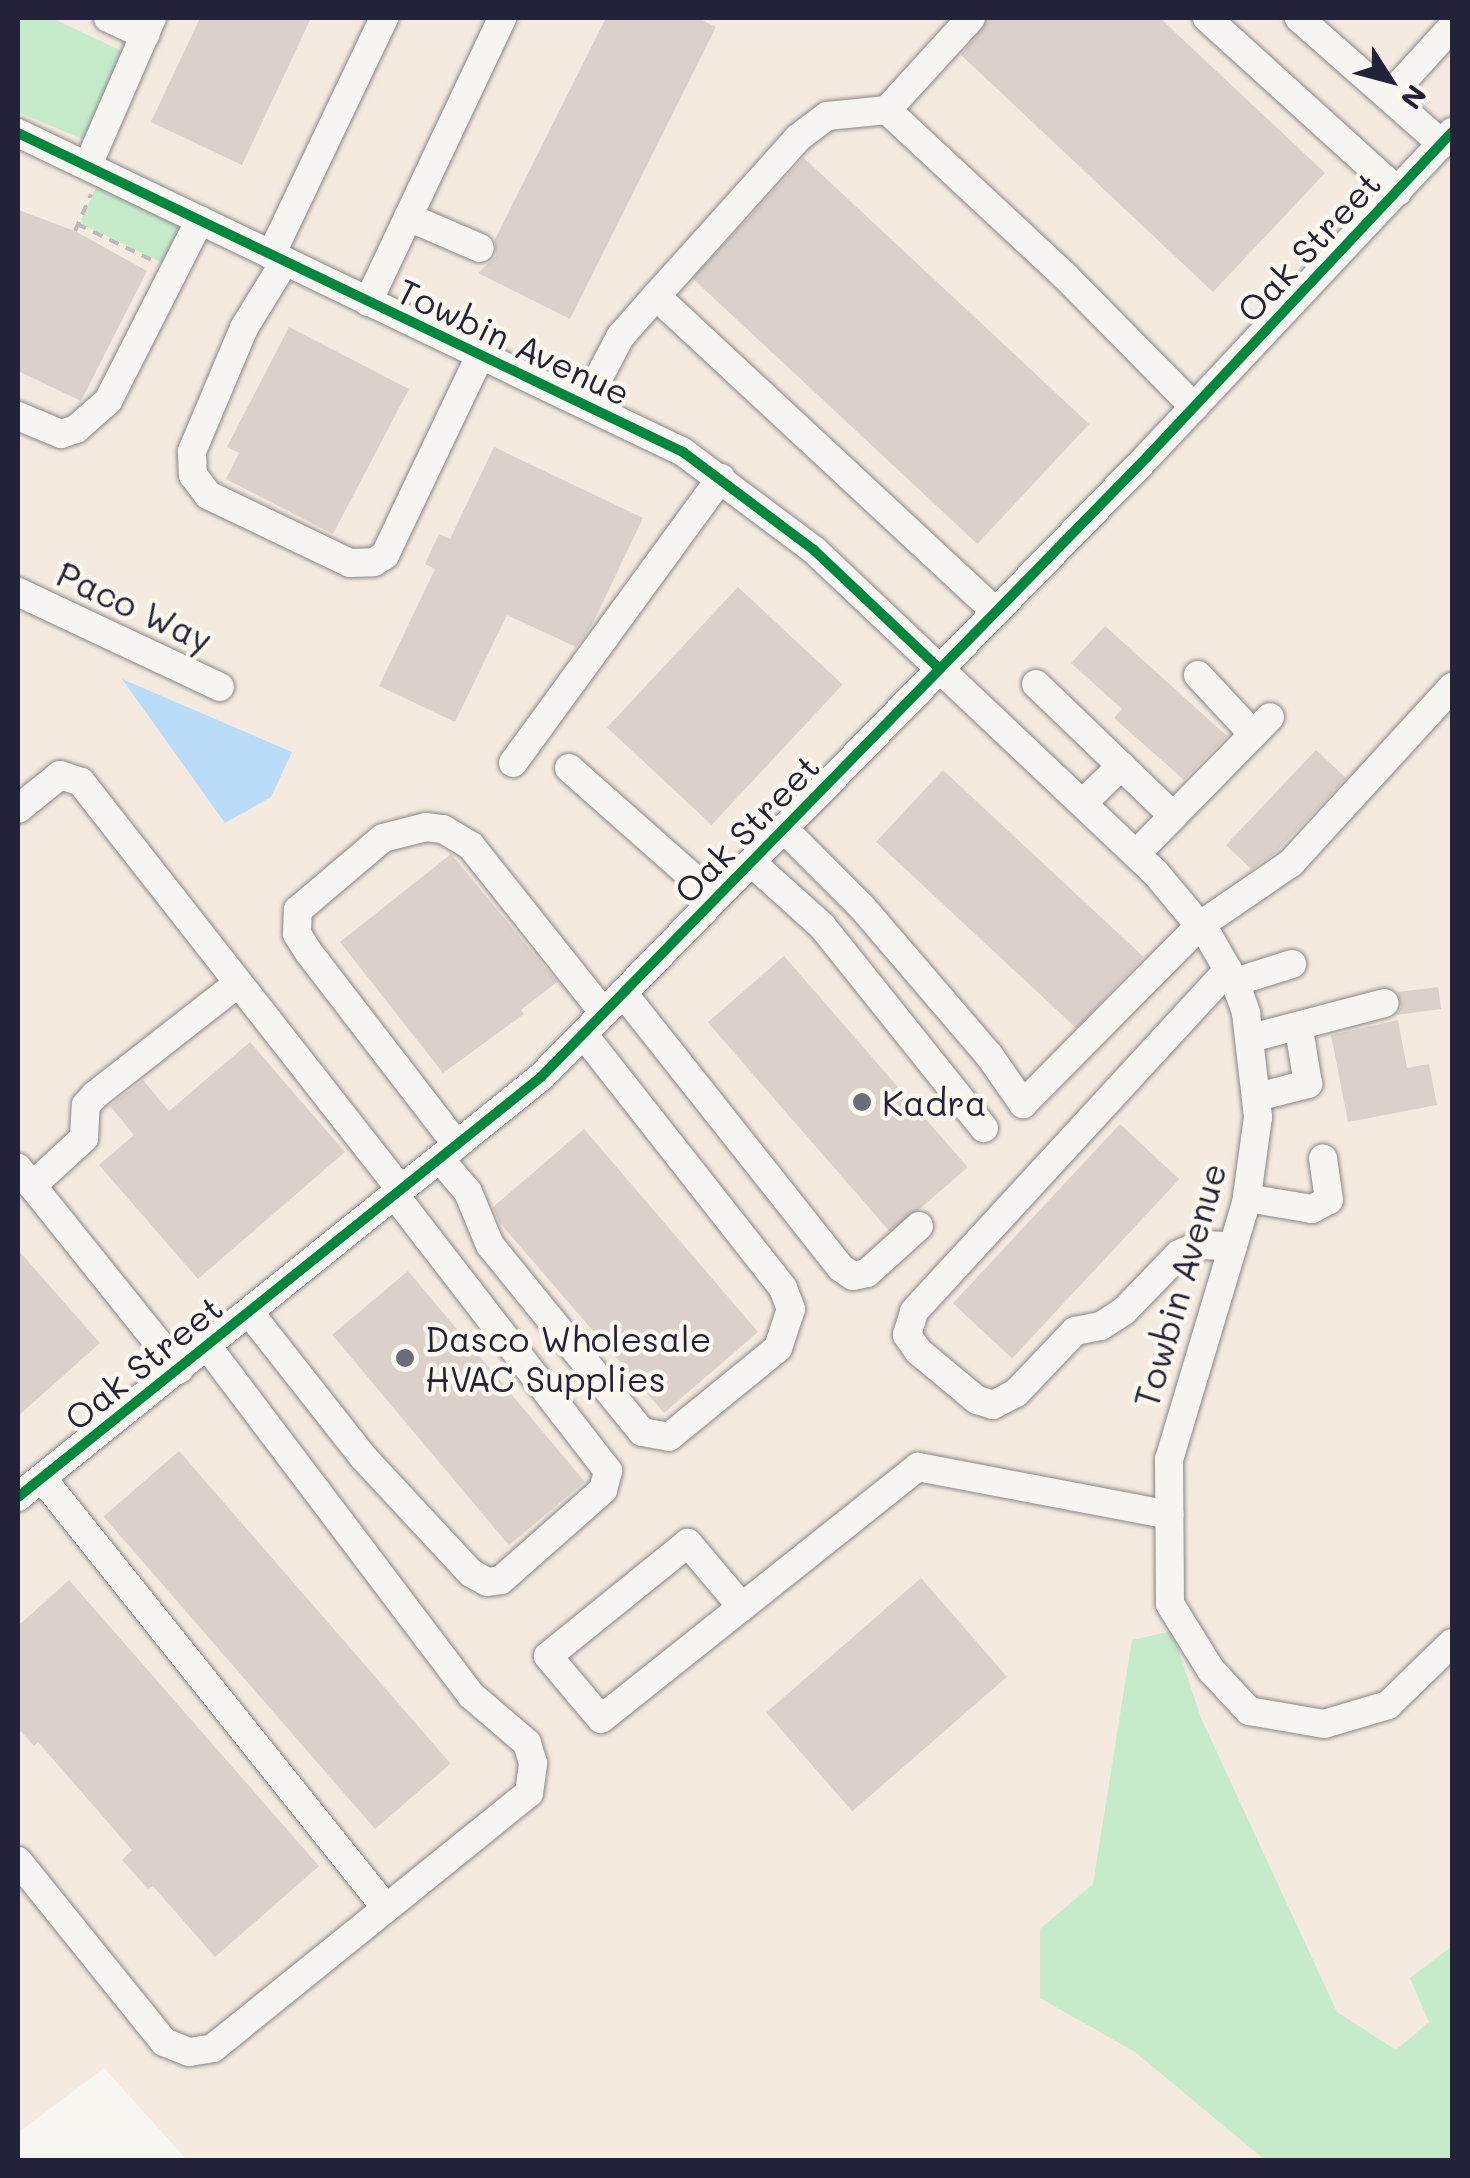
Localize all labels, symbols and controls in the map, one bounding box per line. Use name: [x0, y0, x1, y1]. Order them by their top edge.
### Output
north arrow: [1340, 30, 1440, 130]
text: N: [1393, 78, 1435, 117]
street label: Oak Street: [1228, 162, 1388, 330]
street label: Towbin Avenue: [391, 269, 637, 413]
street label: Paco Way: [51, 552, 219, 660]
street label: Oak Street: [665, 745, 827, 911]
place label: Kadra: [882, 1081, 987, 1123]
marker: Kadra: [851, 1091, 873, 1113]
street label: Towbin Avenue: [1124, 1158, 1234, 1412]
street label: Oak Street: [56, 1286, 230, 1438]
place label: Dasco Wholesale HVAC Supplies: [425, 1317, 711, 1399]
marker: Dasco Wholesale HVAC Supplies: [394, 1347, 416, 1369]

